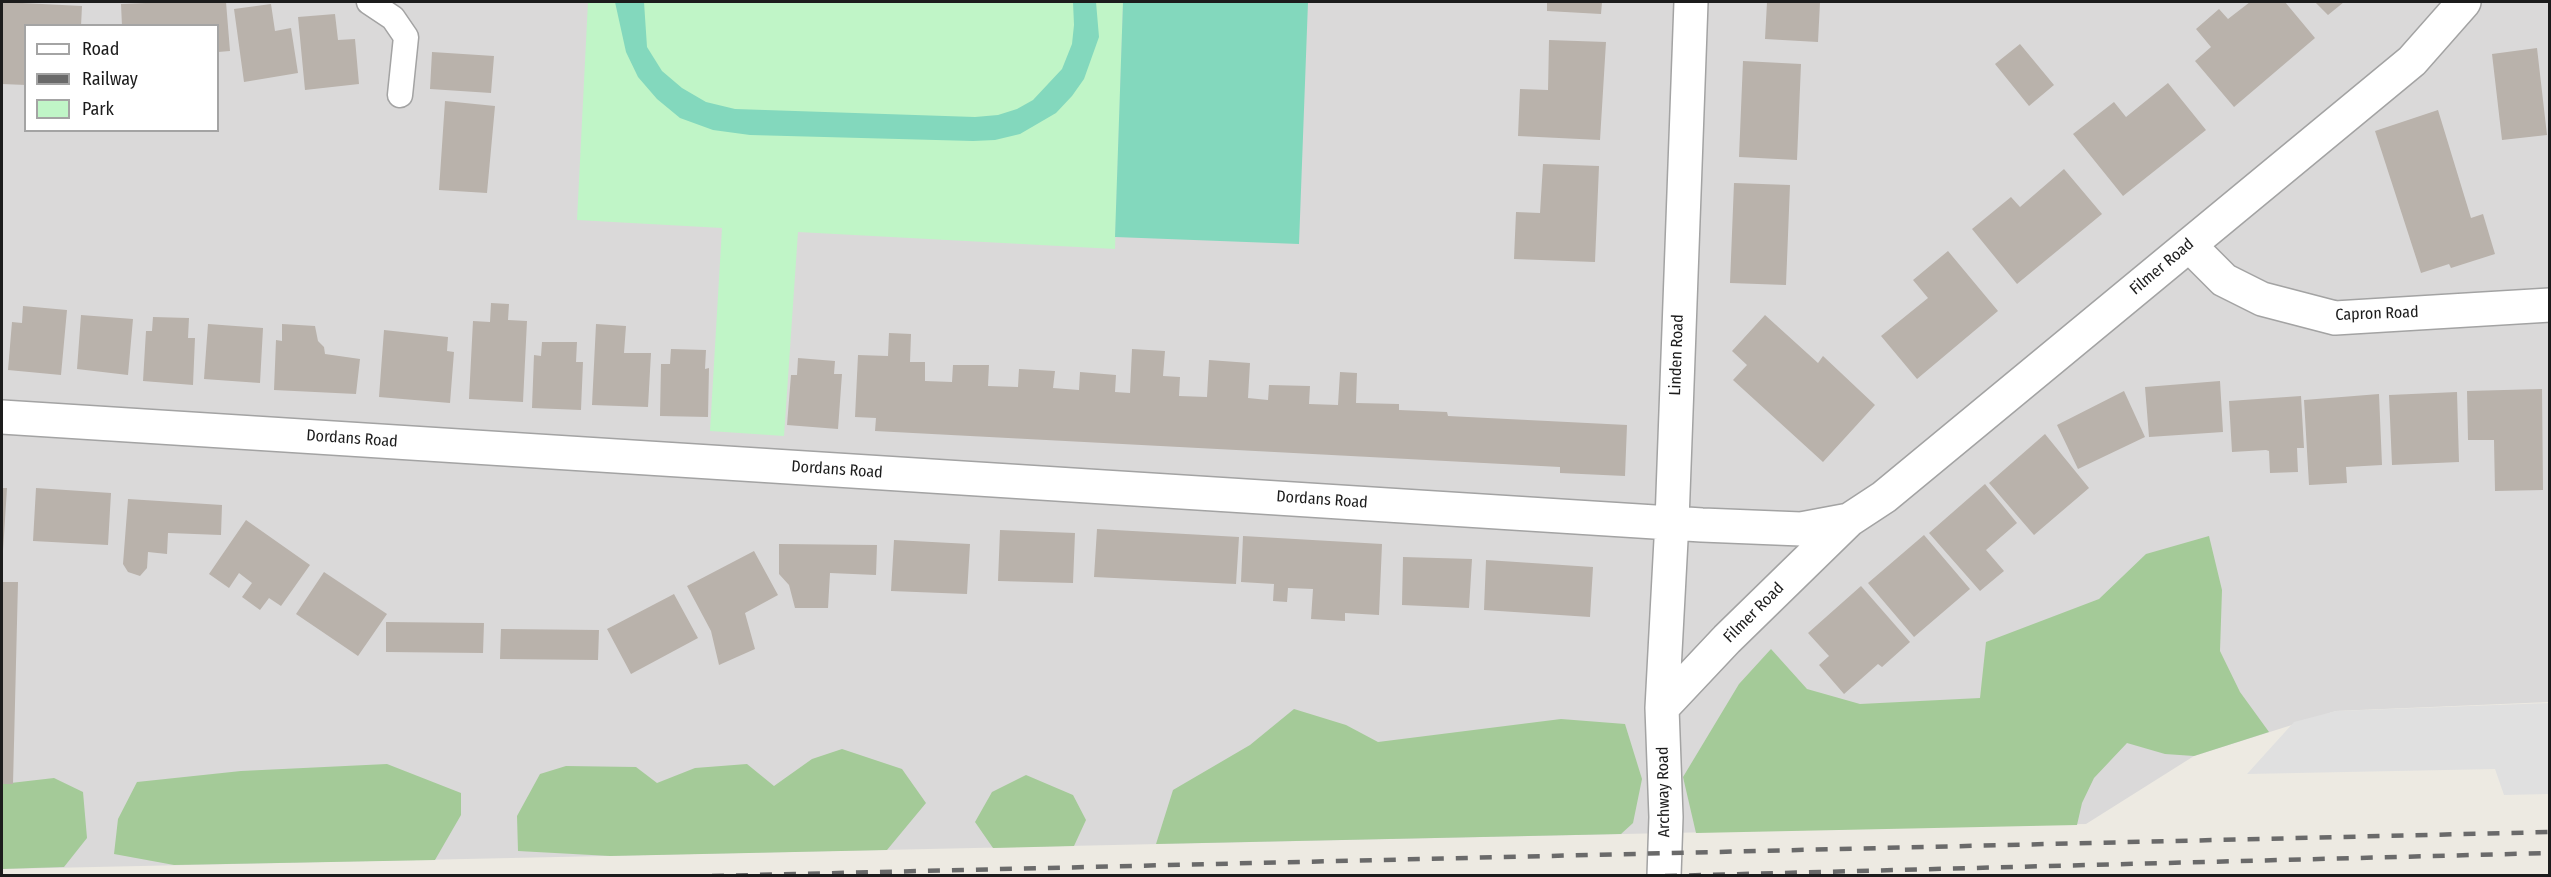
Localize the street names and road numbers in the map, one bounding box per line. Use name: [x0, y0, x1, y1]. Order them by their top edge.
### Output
street label: Filmer Road: [2126, 235, 2198, 299]
street label: Capron Road: [2335, 303, 2419, 325]
street label: Linden Road: [1666, 314, 1688, 396]
street label: Dordans Road: [306, 426, 398, 452]
street label: Dordans Road: [791, 457, 883, 483]
street label: Dordans Road: [1276, 487, 1368, 513]
street label: Filmer Road: [1720, 579, 1788, 647]
street label: Archway Road: [1654, 746, 1674, 838]

